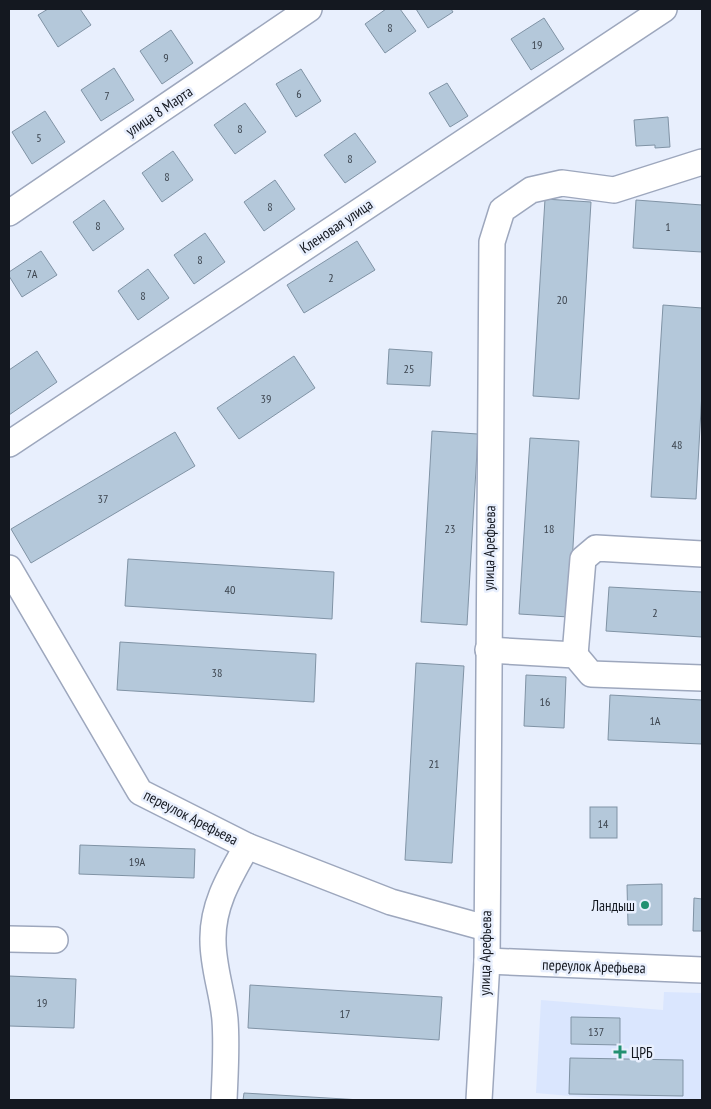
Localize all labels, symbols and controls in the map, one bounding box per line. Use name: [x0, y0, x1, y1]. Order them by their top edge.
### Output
house number: 8: [387, 20, 393, 35]
house number: 19: [532, 37, 542, 52]
house number: 9: [163, 50, 169, 65]
street label: улица 8 Марта: [122, 82, 196, 140]
house number: 6: [296, 86, 302, 101]
house number: 7: [104, 88, 110, 103]
house number: 8: [237, 121, 243, 136]
house number: 5: [36, 130, 42, 145]
house number: 8: [347, 151, 353, 166]
house number: 8: [164, 169, 170, 184]
street label: Кленовая улица: [296, 195, 376, 257]
house number: 8: [267, 199, 273, 214]
house number: 8: [95, 218, 101, 233]
house number: 1: [665, 219, 671, 234]
house number: 8: [197, 252, 203, 267]
house number: 7А: [26, 266, 38, 281]
house number: 2: [328, 270, 334, 285]
house number: 8: [140, 288, 146, 303]
house number: 20: [557, 292, 567, 307]
house number: 25: [404, 361, 414, 376]
house number: 39: [261, 391, 271, 406]
house number: 48: [672, 437, 682, 452]
house number: 37: [98, 491, 108, 506]
street label: улица Арефьева: [479, 505, 499, 591]
house number: 23: [445, 521, 455, 536]
house number: 18: [544, 521, 554, 536]
house number: 40: [225, 582, 235, 597]
house number: 2: [652, 605, 658, 620]
house number: 38: [212, 665, 222, 680]
house number: 16: [540, 694, 550, 709]
house number: 1А: [649, 713, 661, 728]
house number: 21: [429, 756, 439, 771]
street label: переулок Арефьева: [141, 785, 241, 849]
house number: 14: [598, 816, 609, 831]
house number: 19А: [129, 854, 146, 869]
place label: Ландыш: [590, 896, 635, 915]
marker: Ландыш: [639, 899, 651, 911]
street label: улица Арефьева: [475, 910, 495, 996]
street label: переулок Арефьева: [542, 955, 646, 977]
house number: 19: [37, 995, 47, 1010]
house number: 17: [340, 1006, 350, 1021]
house number: 137: [588, 1024, 604, 1039]
place label: ЦРБ: [631, 1043, 653, 1062]
marker: ЦРБ: [613, 1045, 627, 1059]

